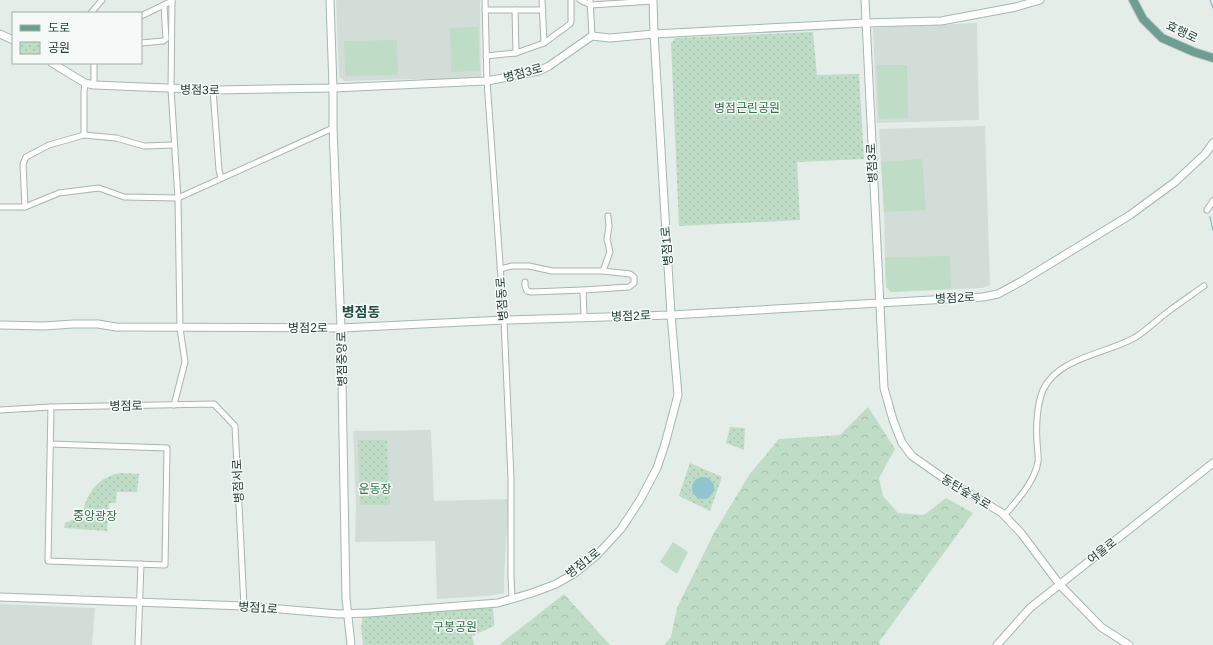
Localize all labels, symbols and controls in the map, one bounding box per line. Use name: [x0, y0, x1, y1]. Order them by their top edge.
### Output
legend: [12, 12, 142, 64]
street label: 효행로: [1164, 18, 1200, 46]
text: 도로: [48, 21, 70, 35]
text: 공원: [48, 41, 70, 55]
street label: 병점3로: [502, 61, 544, 85]
street label: 병점3로: [180, 83, 220, 97]
park label: 병점근린공원: [714, 101, 780, 115]
street label: 병점3로: [864, 143, 880, 183]
street label: 병점1로: [659, 226, 675, 266]
street label: 병점동로: [493, 276, 511, 322]
street label: 병점2로: [935, 290, 975, 306]
district label: 병점동: [342, 304, 380, 320]
street label: 병점2로: [611, 308, 651, 324]
street label: 병점2로: [288, 321, 328, 335]
street label: 병점중앙로: [335, 331, 349, 387]
street label: 병점로: [109, 399, 143, 413]
street label: 병점서로: [230, 459, 246, 503]
street label: 동탄숲속로: [939, 472, 993, 512]
park label: 운동장: [358, 482, 392, 496]
park label: 중앙광장: [73, 509, 117, 523]
street label: 여울로: [1085, 535, 1119, 567]
street label: 병점1로: [563, 545, 603, 581]
street label: 병점1로: [238, 600, 278, 616]
park label: 구봉공원: [433, 620, 477, 634]

